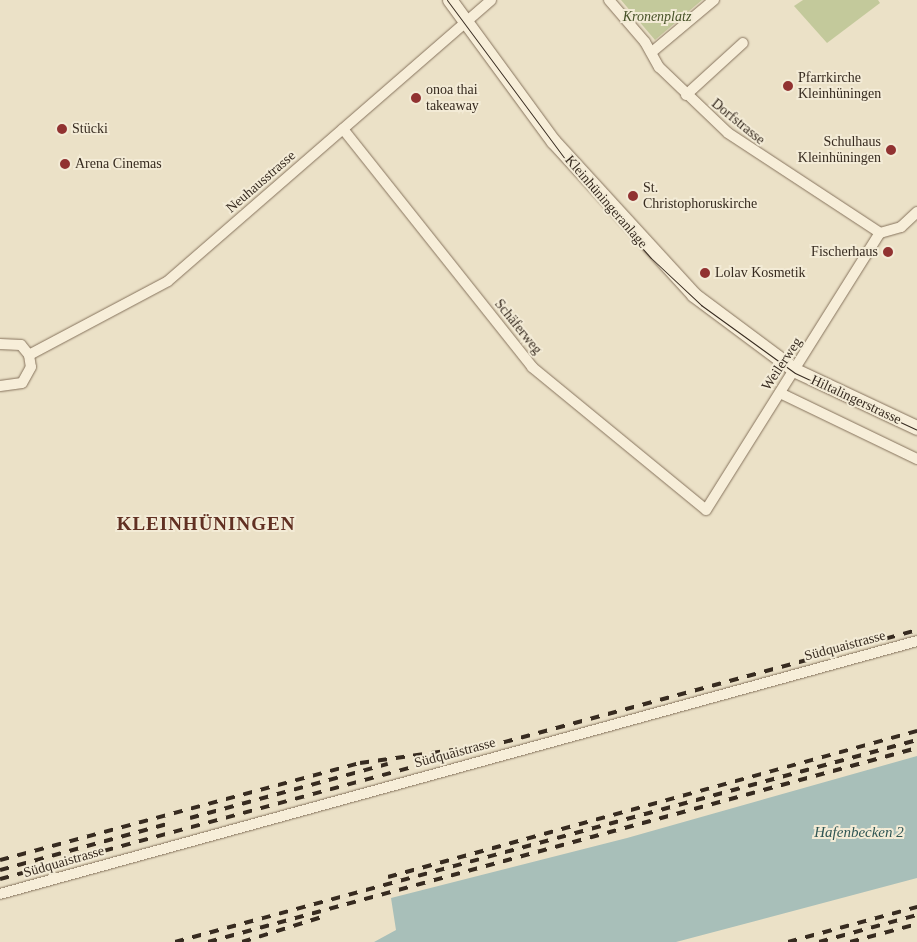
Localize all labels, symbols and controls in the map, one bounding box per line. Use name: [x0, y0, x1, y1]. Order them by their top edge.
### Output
park label: Kronenplatz: [623, 9, 691, 25]
place label: Pfarrkirche Kleinhüningen: [798, 70, 881, 102]
marker: Pfarrkirche Kleinhüningen: [782, 80, 794, 92]
place label: onoa thai takeaway: [426, 82, 479, 114]
marker: onoa thai takeaway: [410, 92, 422, 104]
street label: Dorfstrasse: [708, 95, 768, 149]
place label: Stücki: [72, 121, 108, 137]
marker: Stücki: [56, 123, 68, 135]
place label: Schulhaus Kleinhüningen: [798, 134, 881, 166]
marker: Schulhaus Kleinhüningen: [885, 144, 897, 156]
street label: Neuhausstrasse: [223, 147, 299, 217]
street label: Kleinhüningeranlage: [561, 152, 651, 252]
place label: Arena Cinemas: [75, 156, 162, 172]
marker: Arena Cinemas: [59, 158, 71, 170]
place label: St. Christophoruskirche: [643, 180, 757, 212]
marker: St. Christophoruskirche: [627, 190, 639, 202]
place label: Fischerhaus: [811, 244, 878, 260]
marker: Fischerhaus: [882, 246, 894, 258]
place label: Lolav Kosmetik: [715, 265, 806, 281]
marker: Lolav Kosmetik: [699, 267, 711, 279]
street label: Schäferweg: [491, 296, 545, 358]
street label: Weilerweg: [758, 334, 806, 394]
street label: Hiltalingerstrasse: [808, 372, 904, 428]
district label: KLEINHÜNINGEN: [115, 513, 297, 535]
street label: Südquaistrasse: [803, 627, 887, 665]
street label: Südquaistrasse: [413, 734, 497, 772]
water label: Hafenbecken 2: [814, 824, 904, 842]
street label: Südquaistrasse: [22, 842, 106, 882]

